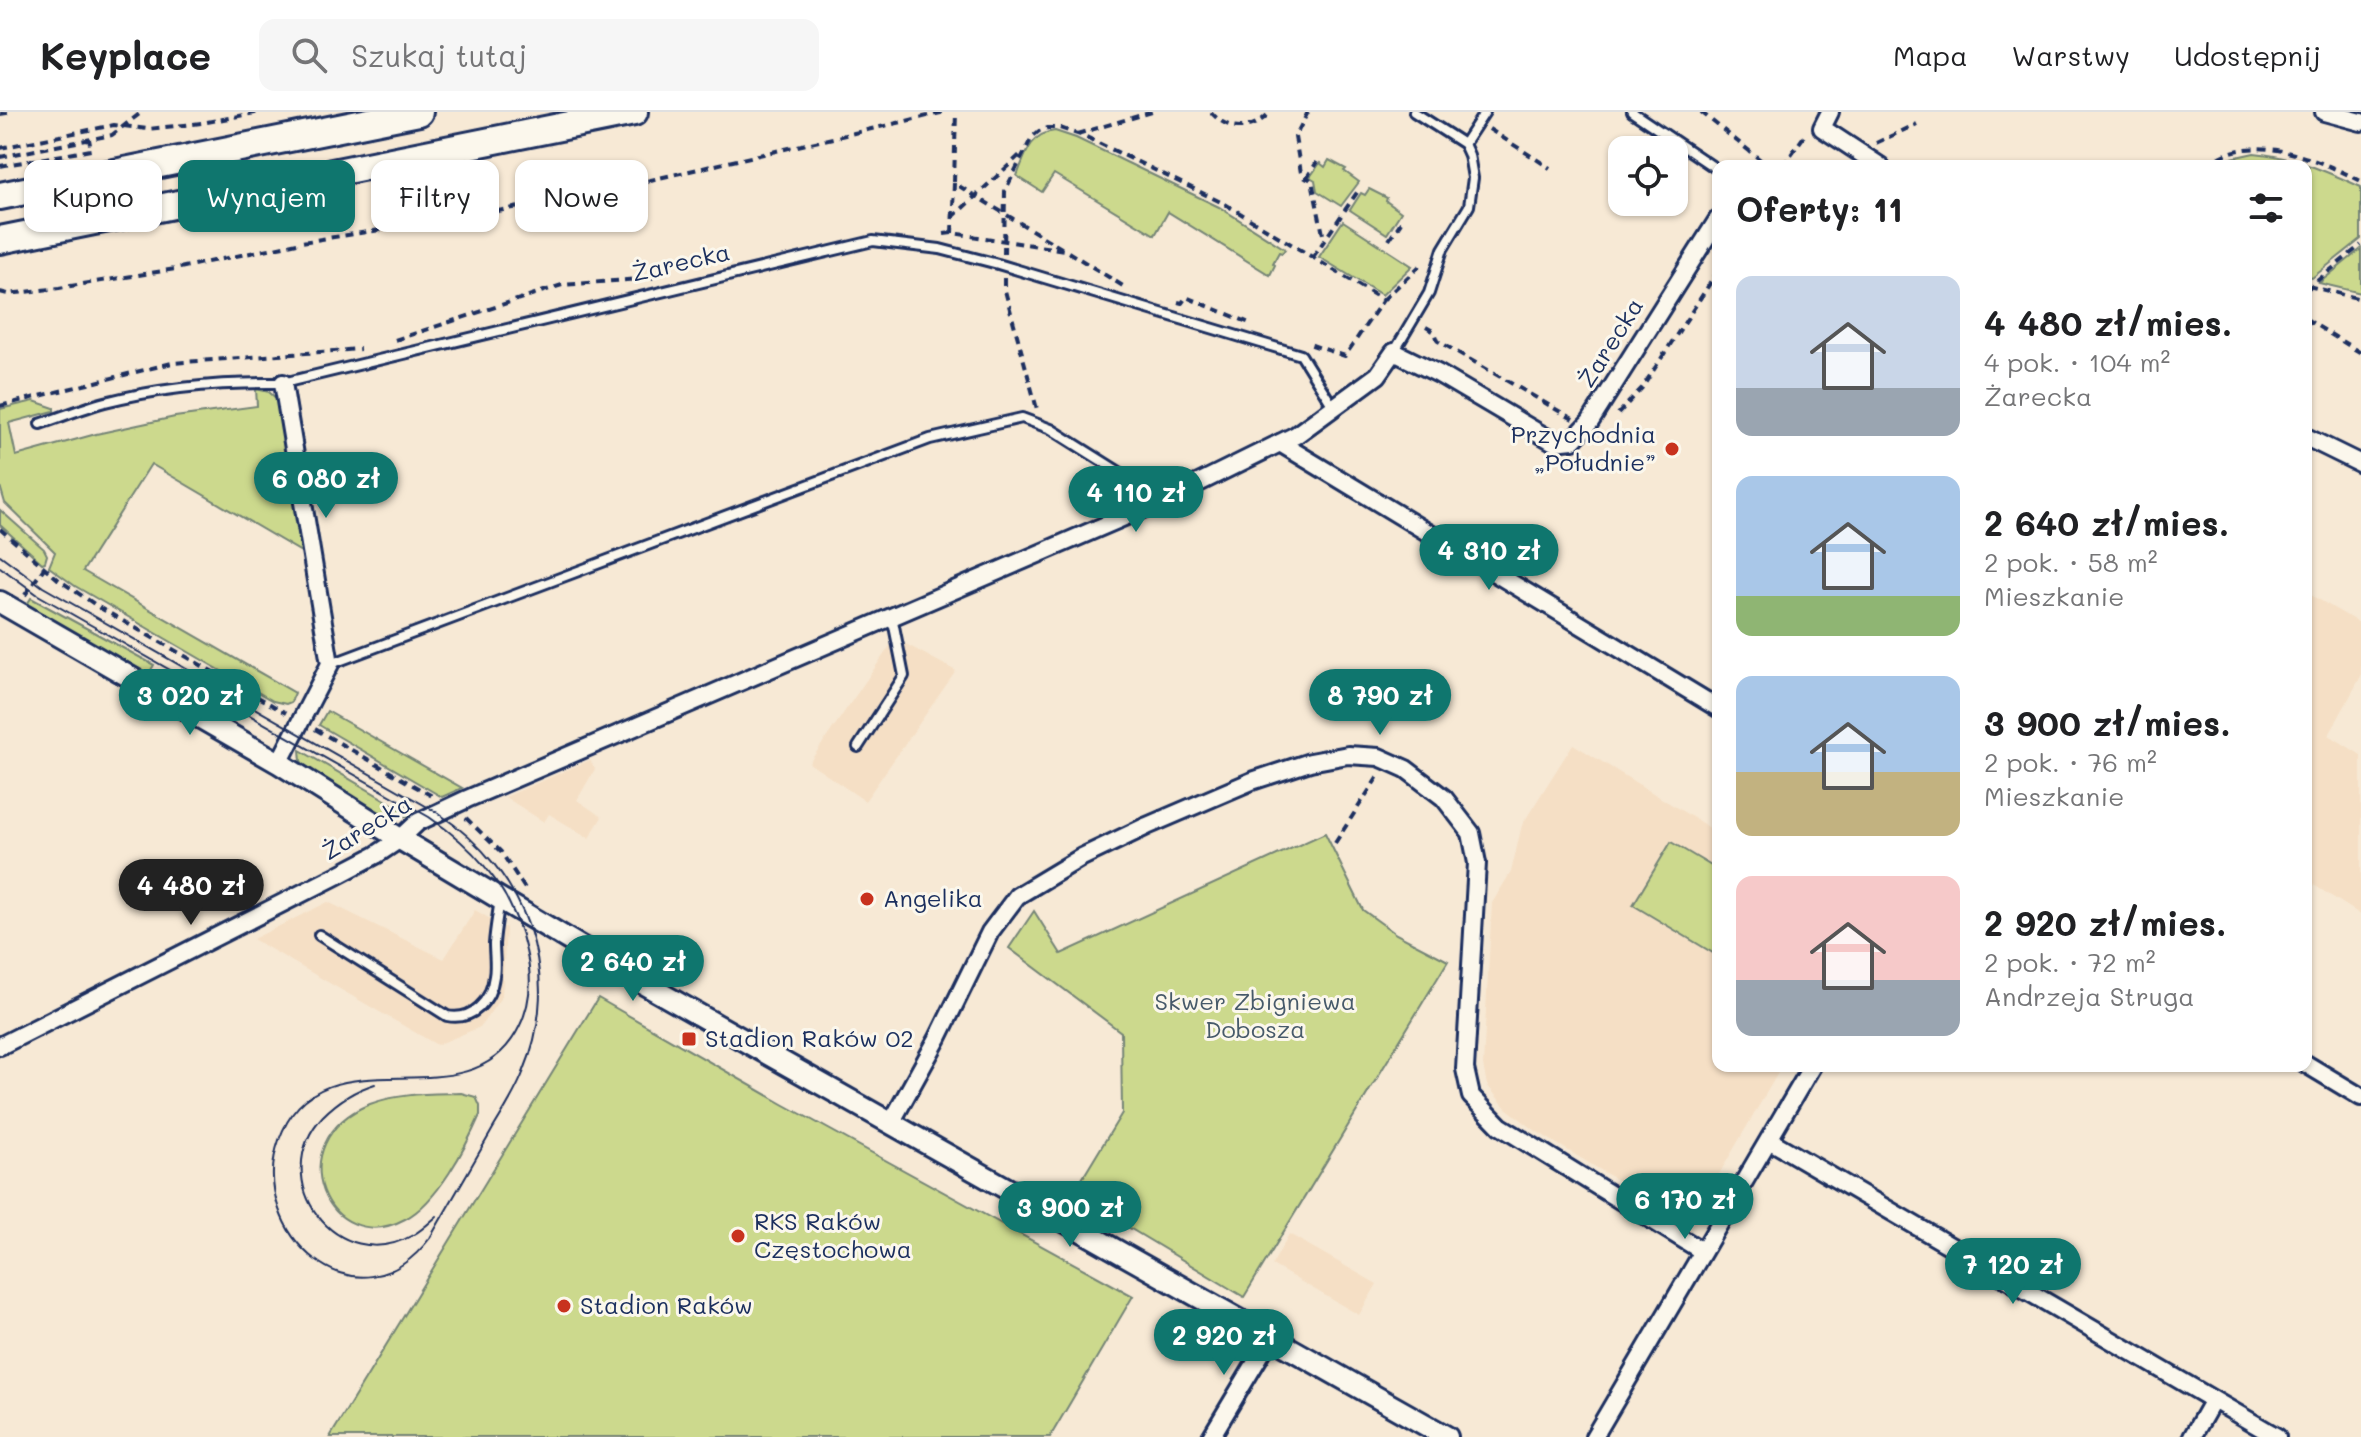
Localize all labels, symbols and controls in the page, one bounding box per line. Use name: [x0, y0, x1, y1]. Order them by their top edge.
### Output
search box: [259, 19, 819, 91]
text: Keyplace: [40, 30, 211, 80]
icon: search: [287, 33, 331, 77]
text: Szukaj tutaj: [351, 35, 527, 75]
text: Mapa: [1893, 37, 1968, 73]
text: Warstwy: [2012, 37, 2130, 73]
text: Udostępnij: [2174, 37, 2321, 73]
map controls: [1608, 136, 1688, 216]
button: locate: [1608, 136, 1688, 216]
chip: Kupno: [24, 160, 162, 232]
chip: Wynajem: [178, 160, 355, 232]
chip: Filtry: [371, 160, 499, 232]
chip: Nowe: [515, 160, 648, 232]
text: Oferty: 11: [1736, 186, 1903, 231]
icon: filters: [2244, 186, 2288, 230]
street label: Żarecka: [629, 235, 733, 288]
street label: Żarecka: [1570, 292, 1649, 393]
text: 4 480 zł/mies.: [1984, 300, 2232, 345]
icon: home: [1800, 308, 1896, 404]
text: 4 pok. · 104 m²: [1984, 345, 2170, 379]
text: Żarecka: [1984, 379, 2092, 413]
place label: Przychodnia „Południe”: [1511, 418, 1656, 477]
marker: Przychodnia „Południe”: [1663, 440, 1681, 458]
pin: 6 080 zł: [243, 452, 409, 520]
text: 6 080 zł: [272, 461, 380, 495]
pin: 4 110 zł: [1053, 466, 1219, 534]
text: 4 110 zł: [1087, 475, 1185, 509]
text: 2 640 zł/mies.: [1984, 500, 2229, 545]
icon: home: [1800, 508, 1896, 604]
pin: 4 310 zł: [1406, 524, 1572, 592]
text: 4 310 zł: [1437, 533, 1541, 567]
text: 2 pok. · 58 m²: [1984, 545, 2158, 579]
text: Mieszkanie: [1984, 579, 2124, 613]
pin: 3 020 zł: [107, 669, 273, 737]
pin: 8 790 zł: [1297, 669, 1463, 737]
text: 3 020 zł: [137, 678, 243, 712]
text: 8 790 zł: [1327, 678, 1433, 712]
text: 3 900 zł/mies.: [1984, 700, 2231, 745]
icon: home: [1800, 708, 1896, 804]
text: 2 pok. · 76 m²: [1984, 745, 2157, 779]
text: Mieszkanie: [1984, 779, 2124, 813]
street label: Żarecka: [316, 787, 417, 866]
pin: 4 480 zł: [108, 859, 274, 927]
text: 4 480 zł: [137, 868, 245, 902]
place label: Angelika: [883, 882, 983, 913]
marker: Angelika: [858, 890, 876, 908]
text: 2 920 zł/mies.: [1984, 900, 2226, 945]
icon: home: [1800, 908, 1896, 1004]
pin: 2 640 zł: [550, 935, 716, 1003]
text: 2 640 zł: [580, 944, 686, 978]
text: 2 pok. · 72 m²: [1984, 945, 2156, 979]
text: Andrzeja Struga: [1984, 979, 2194, 1013]
park label: Skwer Zbigniewa Dobosza: [1154, 985, 1356, 1044]
place label: Stadion Raków 02: [705, 1022, 914, 1053]
marker: Stadion Raków 02: [680, 1030, 698, 1048]
pin: 6 170 zł: [1602, 1173, 1768, 1241]
pin: 3 900 zł: [987, 1181, 1153, 1249]
text: 6 170 zł: [1634, 1182, 1736, 1216]
text: 3 900 zł: [1016, 1190, 1124, 1224]
place label: RKS Raków Częstochowa: [754, 1205, 912, 1264]
marker: RKS Raków Częstochowa: [729, 1227, 747, 1245]
pin: 7 120 zł: [1930, 1238, 2096, 1306]
text: 7 120 zł: [1963, 1247, 2063, 1281]
place label: Stadion Raków: [580, 1289, 753, 1320]
marker: Stadion Raków: [555, 1297, 573, 1315]
pin: 2 920 zł: [1141, 1309, 1307, 1377]
text: 2 920 zł: [1172, 1318, 1276, 1352]

